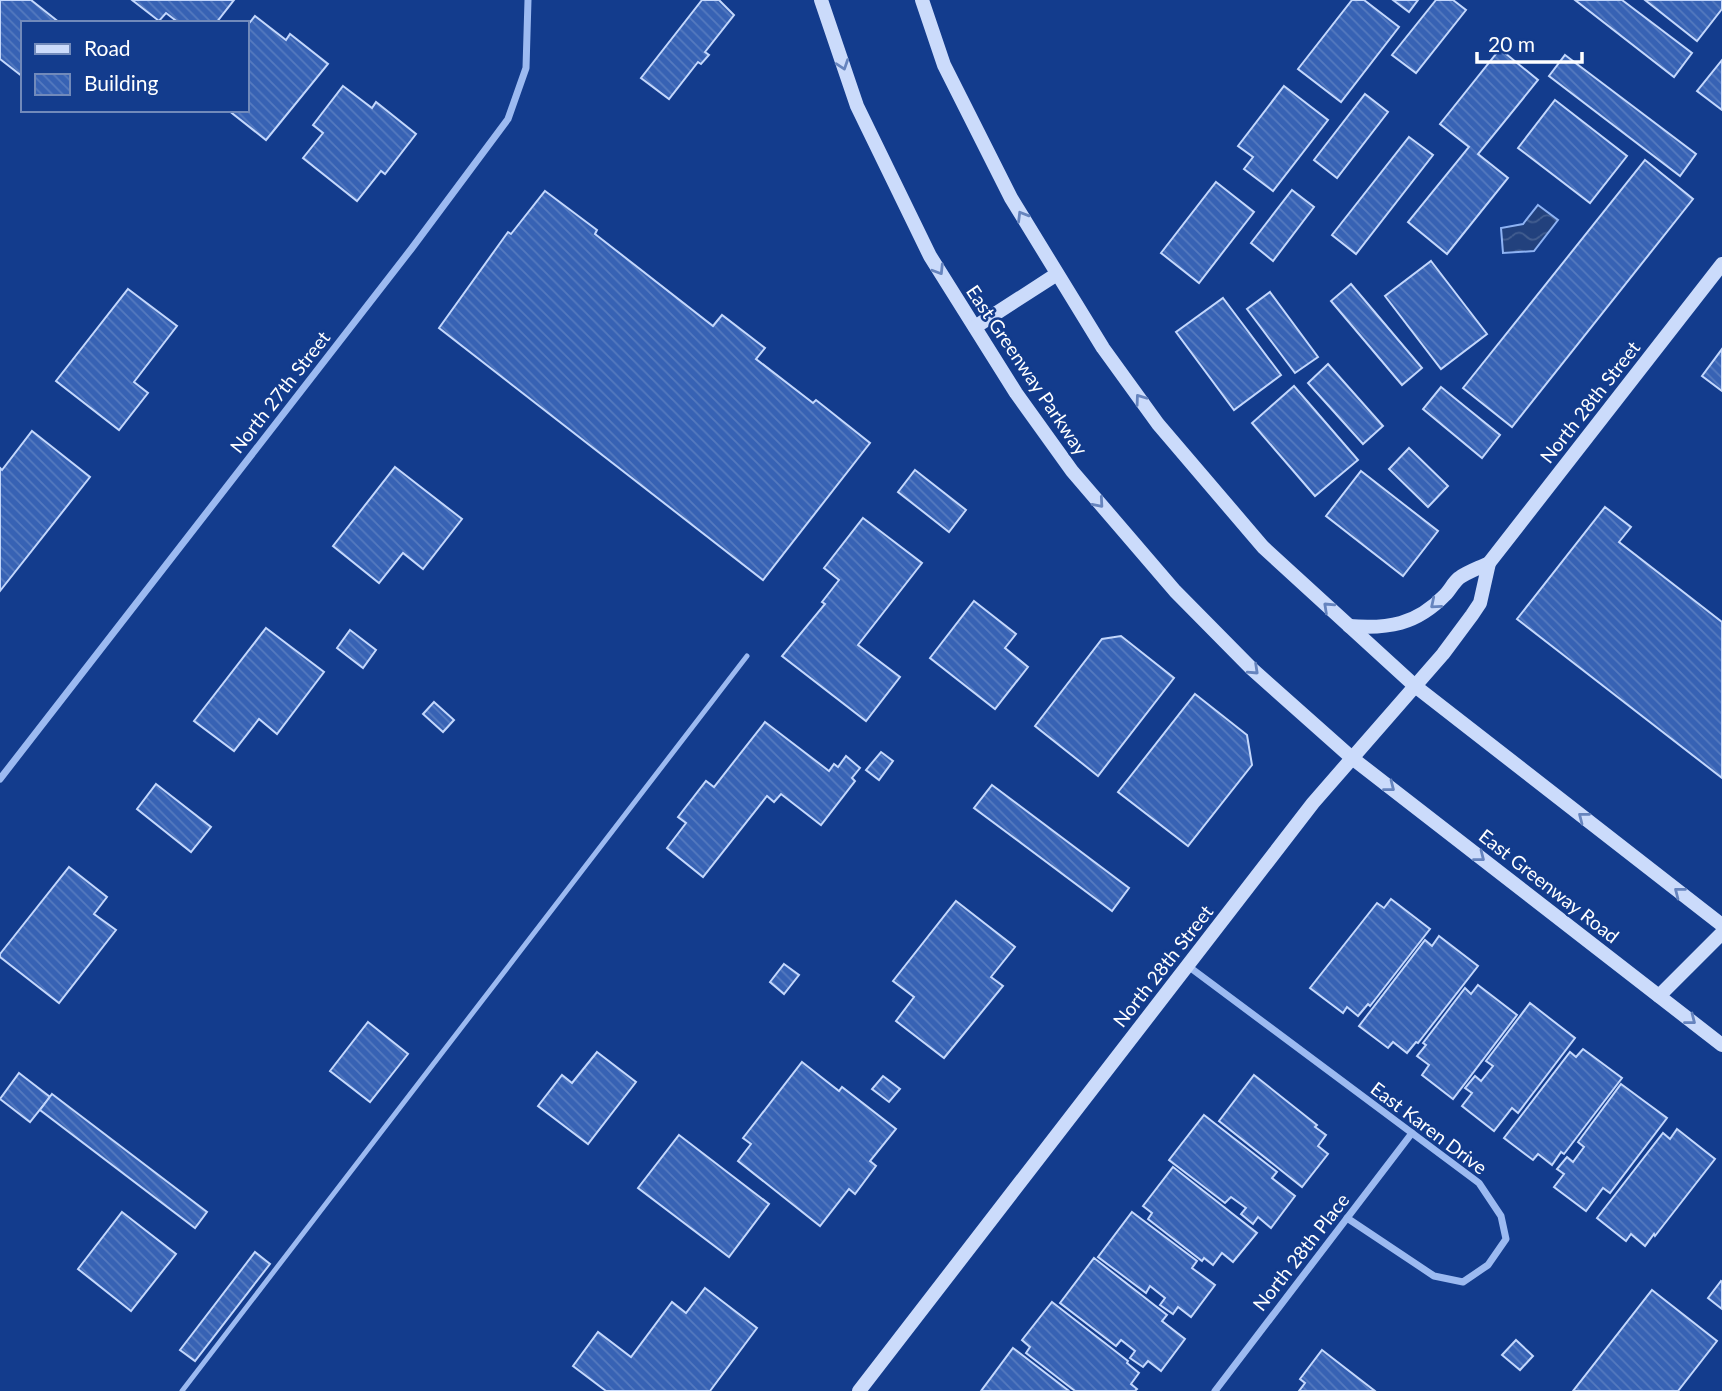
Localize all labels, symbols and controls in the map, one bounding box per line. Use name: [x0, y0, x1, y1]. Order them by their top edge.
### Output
legend: [21, 21, 248, 112]
scale bar: [1477, 21, 1582, 65]
text: 20 m: [1488, 31, 1535, 56]
text: Road: [84, 35, 131, 60]
one-way arrow: [835, 58, 849, 70]
text: Building: [84, 70, 159, 95]
one-way arrow: [1017, 210, 1030, 223]
one-way arrow: [931, 263, 944, 276]
street label: East Greenway Parkway: [962, 280, 1093, 459]
street label: North 27th Street: [225, 326, 335, 457]
street label: North 28th Street: [1535, 336, 1645, 467]
one-way arrow: [1136, 394, 1148, 407]
one-way arrow: [1091, 495, 1103, 508]
one-way arrow: [1430, 595, 1443, 608]
one-way arrow: [1323, 603, 1336, 615]
one-way arrow: [1246, 662, 1259, 674]
one-way arrow: [1382, 778, 1394, 791]
one-way arrow: [1578, 812, 1591, 825]
street label: East Greenway Road: [1475, 824, 1624, 947]
one-way arrow: [1473, 849, 1485, 862]
one-way arrow: [1675, 888, 1687, 901]
street label: North 28th Street: [1108, 900, 1218, 1031]
one-way arrow: [1683, 1012, 1695, 1025]
street label: East Karen Drive: [1367, 1076, 1492, 1179]
street label: North 28th Place: [1248, 1188, 1354, 1315]

